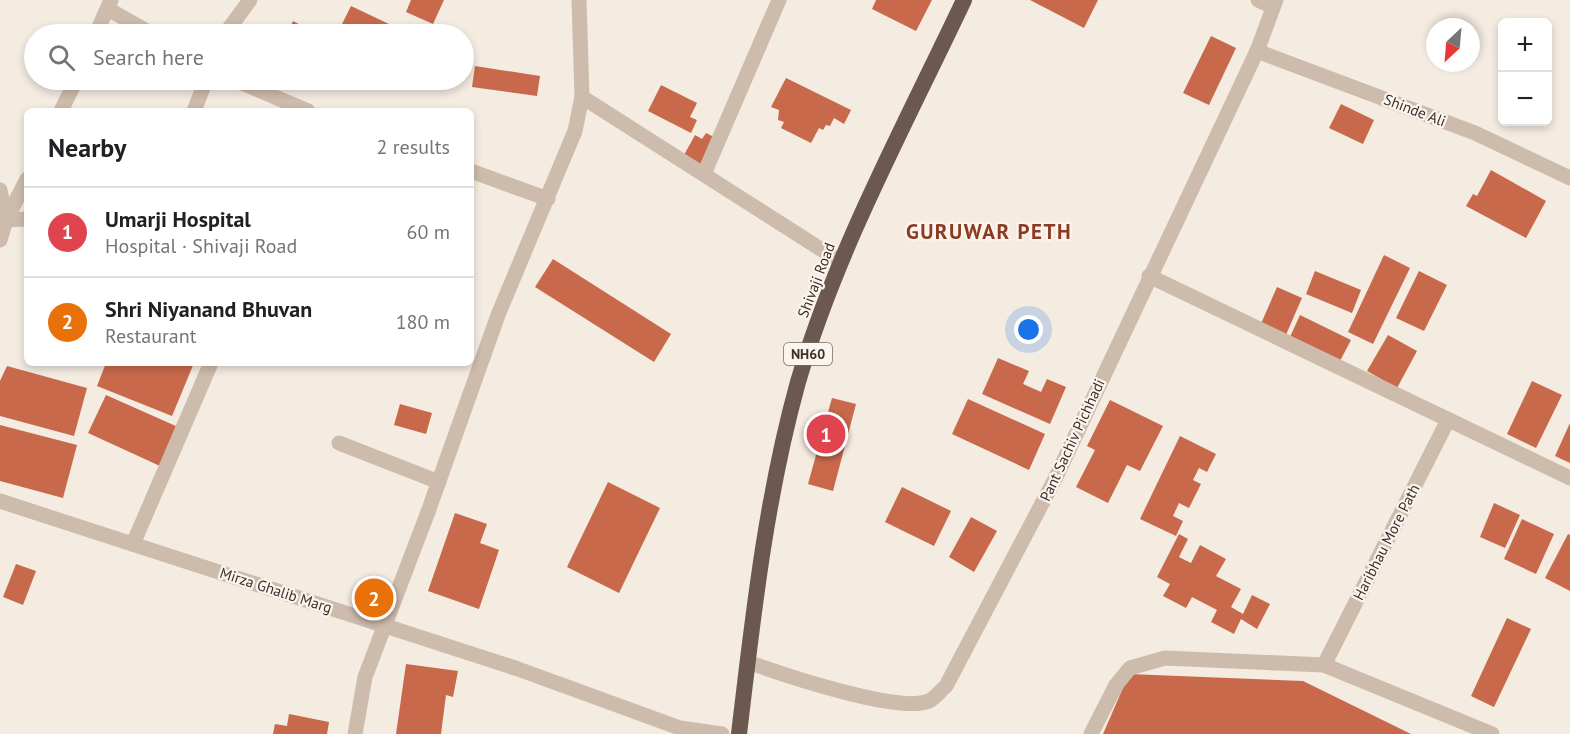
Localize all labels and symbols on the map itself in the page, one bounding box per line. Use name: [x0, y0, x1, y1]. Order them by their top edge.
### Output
north arrow: [1426, 18, 1480, 72]
street label: Shinde Ali: [1381, 90, 1449, 130]
district label: GURUWAR PETH: [906, 218, 1072, 245]
street label: Shivaji Road: [793, 240, 839, 320]
your location: [1014, 315, 1043, 344]
road number: NH60: [784, 343, 832, 365]
street label: Pant Sachiv Pichhadi: [1035, 376, 1109, 504]
pin: 1: [806, 412, 846, 456]
street label: Haribhau More Path: [1349, 481, 1423, 603]
street label: Mirza Ghalib Marg: [217, 563, 335, 617]
pin: 2: [354, 576, 394, 620]

